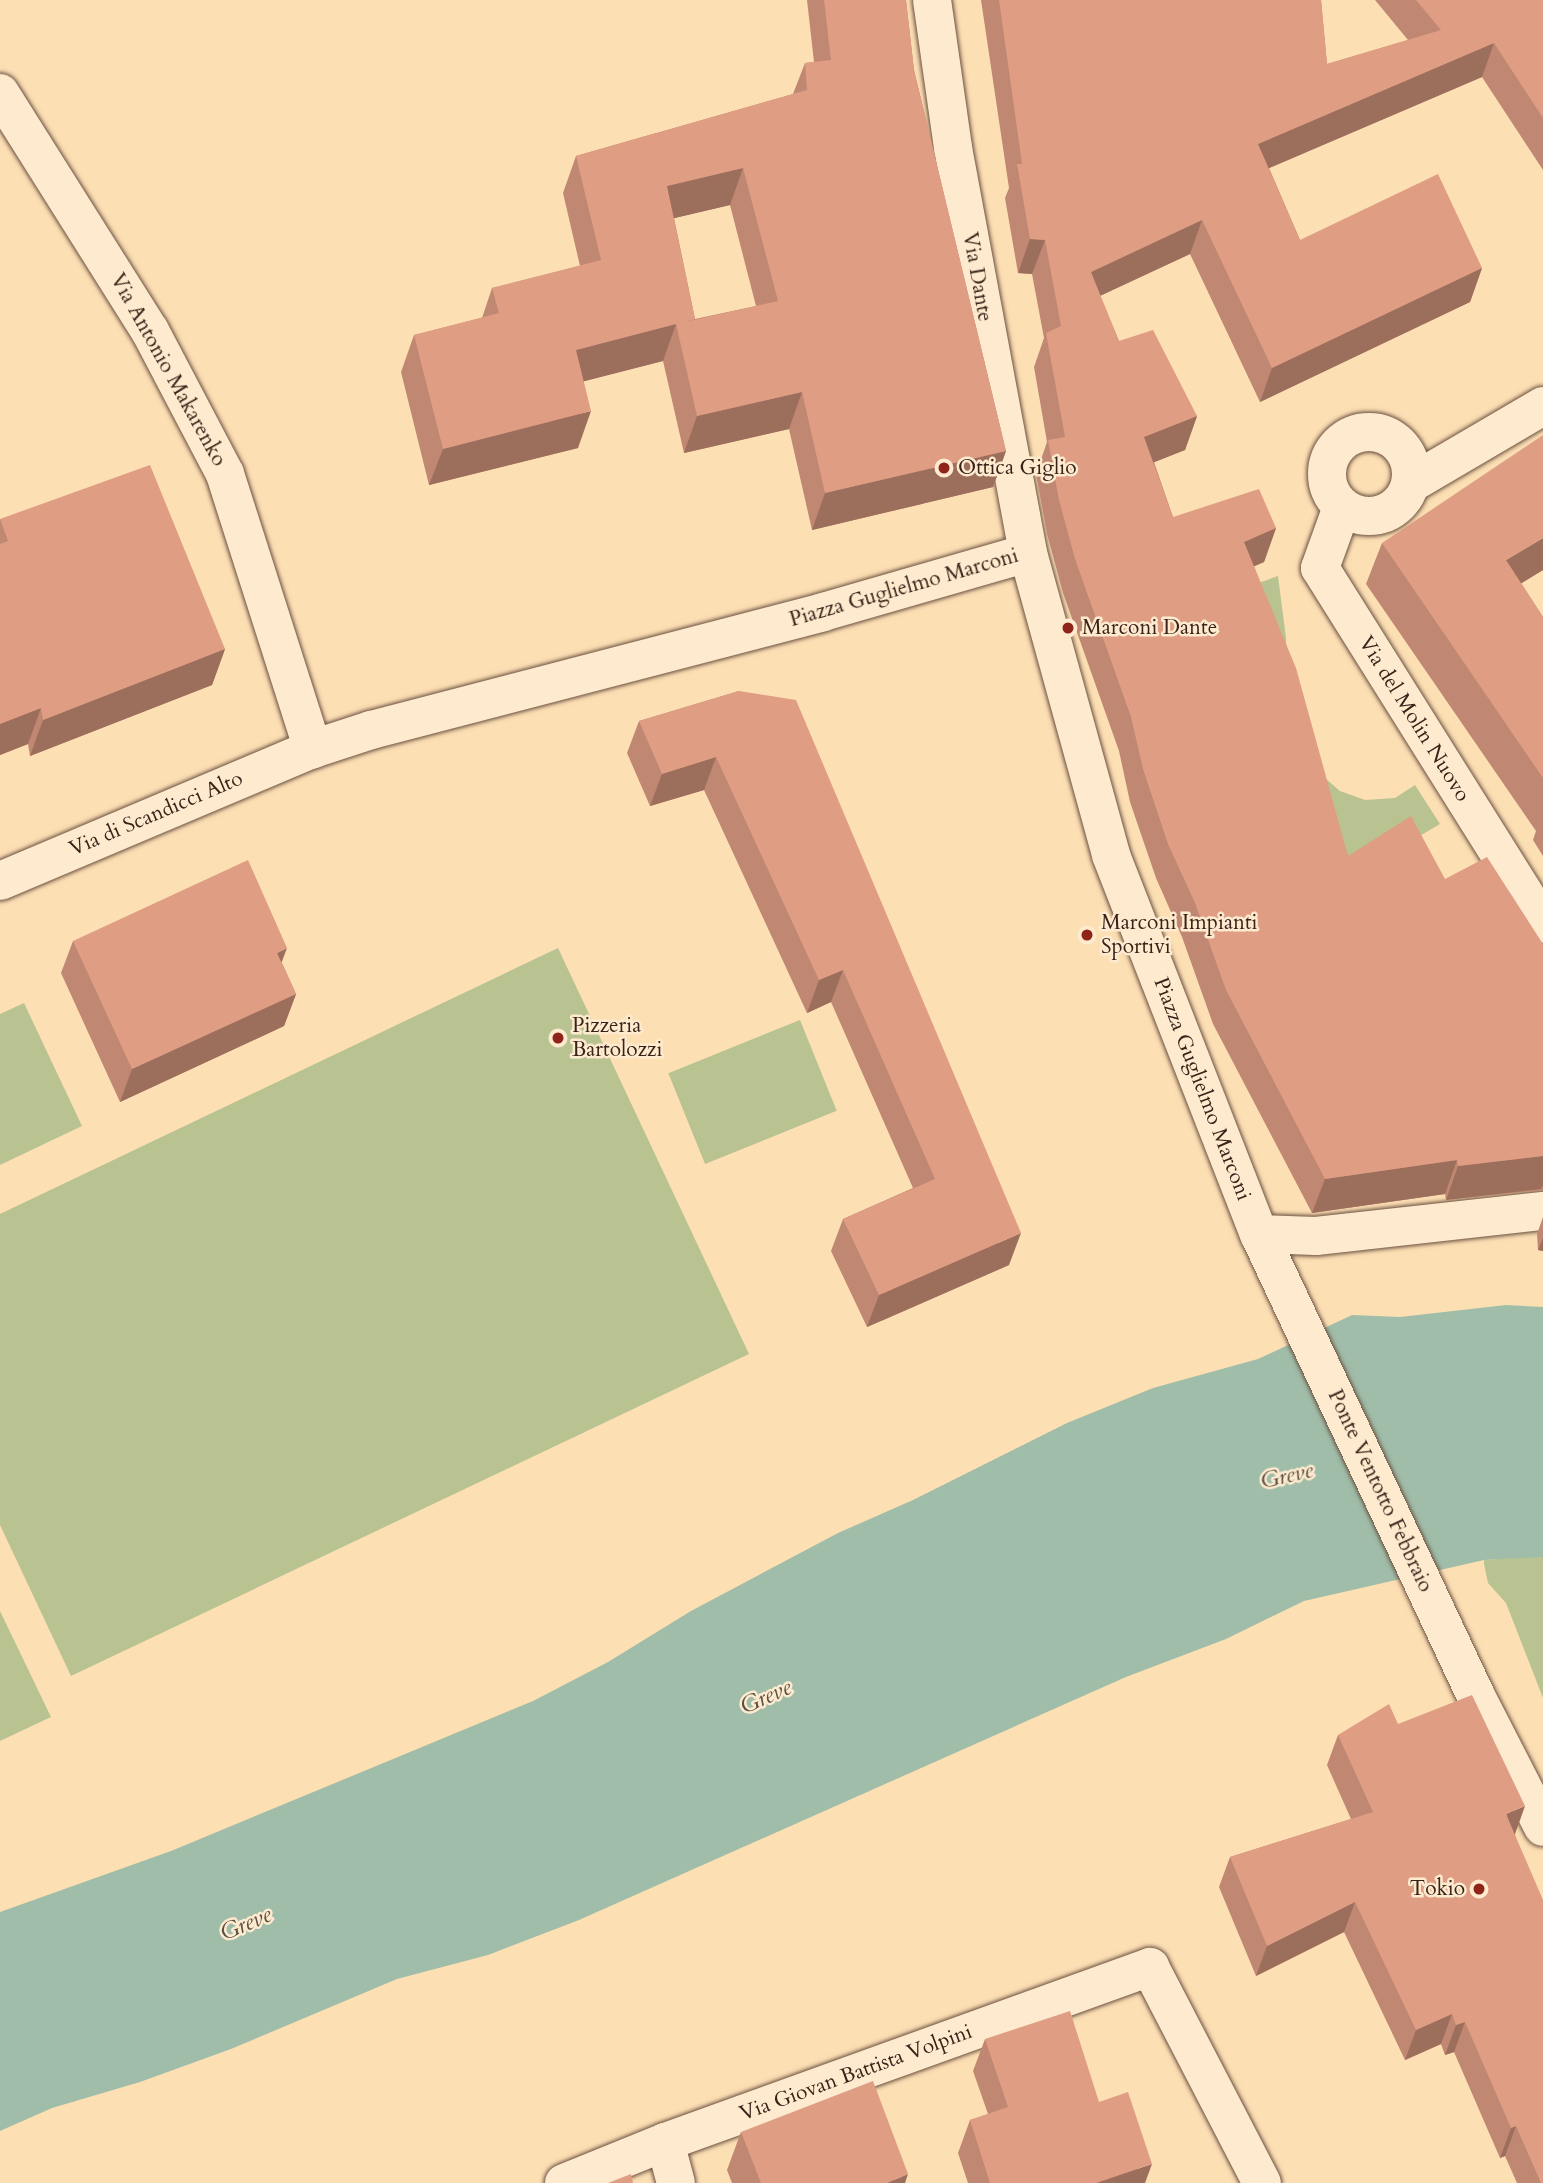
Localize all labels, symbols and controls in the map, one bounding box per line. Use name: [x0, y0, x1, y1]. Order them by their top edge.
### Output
street label: Via Dante: [957, 230, 997, 324]
street label: Via Antonio Makarenko: [104, 269, 232, 471]
place label: Ottica Giglio: [958, 455, 1077, 481]
marker: Ottica Giglio: [936, 460, 952, 476]
street label: Piazza Guglielmo Marconi: [787, 543, 1021, 633]
place label: Marconi Dante: [1082, 615, 1217, 641]
marker: Marconi Dante: [1060, 620, 1076, 636]
street label: Via del Molin Nuovo: [1353, 632, 1475, 806]
street label: Via di Scandicci Alto: [66, 766, 246, 862]
place label: Marconi Impianti Sportivi: [1101, 910, 1257, 960]
marker: Marconi Impianti Sportivi: [1079, 927, 1095, 943]
street label: Piazza Guglielmo Marconi: [1148, 974, 1256, 1204]
place label: Pizzeria Bartolozzi: [572, 1013, 662, 1063]
marker: Pizzeria Bartolozzi: [550, 1030, 566, 1046]
street label: Ponte Ventotto Febbraio: [1322, 1386, 1438, 1596]
water label: Greve: [1258, 1457, 1316, 1495]
water label: Greve: [736, 1674, 796, 1720]
place label: Tokio: [1410, 1876, 1465, 1902]
marker: Tokio: [1471, 1881, 1487, 1897]
water label: Greve: [216, 1901, 276, 1947]
street label: Via Giovan Battista Volpini: [737, 2019, 975, 2127]

